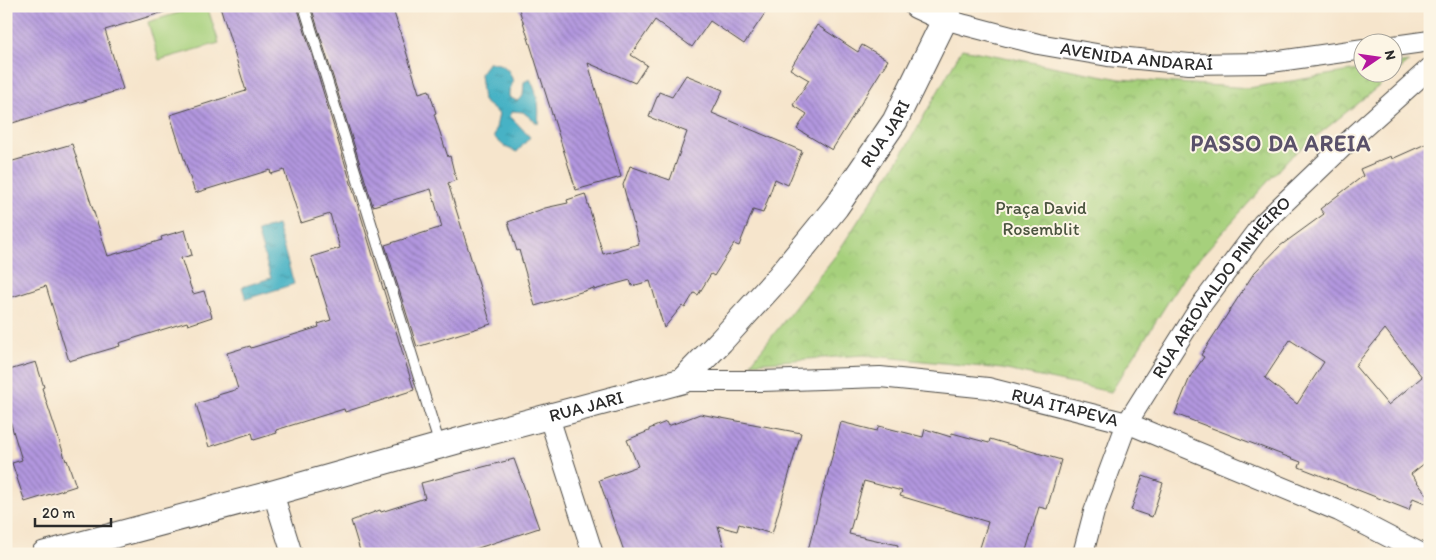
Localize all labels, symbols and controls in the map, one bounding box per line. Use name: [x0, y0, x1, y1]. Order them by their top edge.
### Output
north arrow: [1354, 32, 1404, 82]
street label: AVENIDA ANDARAÍ: [1059, 37, 1213, 75]
text: N: [1381, 49, 1400, 62]
street label: RUA JARI: [855, 96, 915, 172]
district label: PASSO DA AREIA: [1191, 130, 1371, 157]
street label: RUA ARIOVALDO PINHEIRO: [1147, 191, 1295, 382]
park label: Praça David Rosemblit: [995, 197, 1087, 240]
street label: RUA ITAPEVA: [1009, 383, 1121, 432]
street label: RUA JARI: [547, 386, 626, 427]
scale bar: [35, 495, 111, 527]
text: 20 m: [42, 504, 76, 522]

